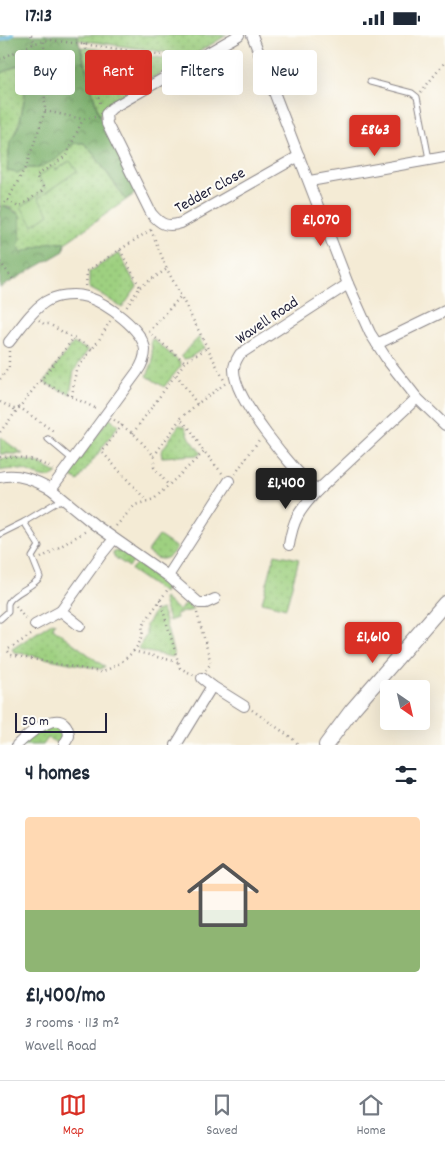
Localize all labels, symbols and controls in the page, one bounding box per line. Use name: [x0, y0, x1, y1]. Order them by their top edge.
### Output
text: 17:13: [25, 4, 52, 31]
chip: Buy: [15, 50, 75, 95]
chip: Rent: [85, 50, 152, 95]
chip: Filters: [162, 50, 243, 95]
chip: New: [253, 50, 317, 95]
pin: £863: [345, 115, 405, 157]
text: £863: [360, 119, 390, 142]
street label: Tedder Close: [171, 162, 250, 220]
pin: £1,070: [280, 205, 362, 247]
text: £1,070: [302, 209, 340, 232]
street label: Wavell Road: [231, 292, 304, 351]
pin: £1,400: [245, 467, 327, 510]
text: £1,400: [267, 472, 305, 495]
pin: £1,610: [332, 621, 414, 664]
text: £1,610: [356, 626, 390, 649]
north arrow: [380, 680, 430, 730]
map controls: [380, 680, 430, 730]
scale bar: [15, 710, 108, 733]
text: 50 m: [22, 712, 49, 732]
text: 4 homes: [25, 760, 90, 790]
icon: filters: [392, 761, 420, 789]
icon: home: [178, 850, 268, 940]
text: £1,400/mo: [25, 982, 105, 1012]
text: 3 rooms · 113 m²: [25, 1012, 119, 1035]
text: Wavell Road: [25, 1035, 97, 1058]
tab: Map: [59, 1091, 87, 1141]
tab: Saved: [206, 1091, 238, 1141]
tab: Home: [356, 1091, 386, 1141]

